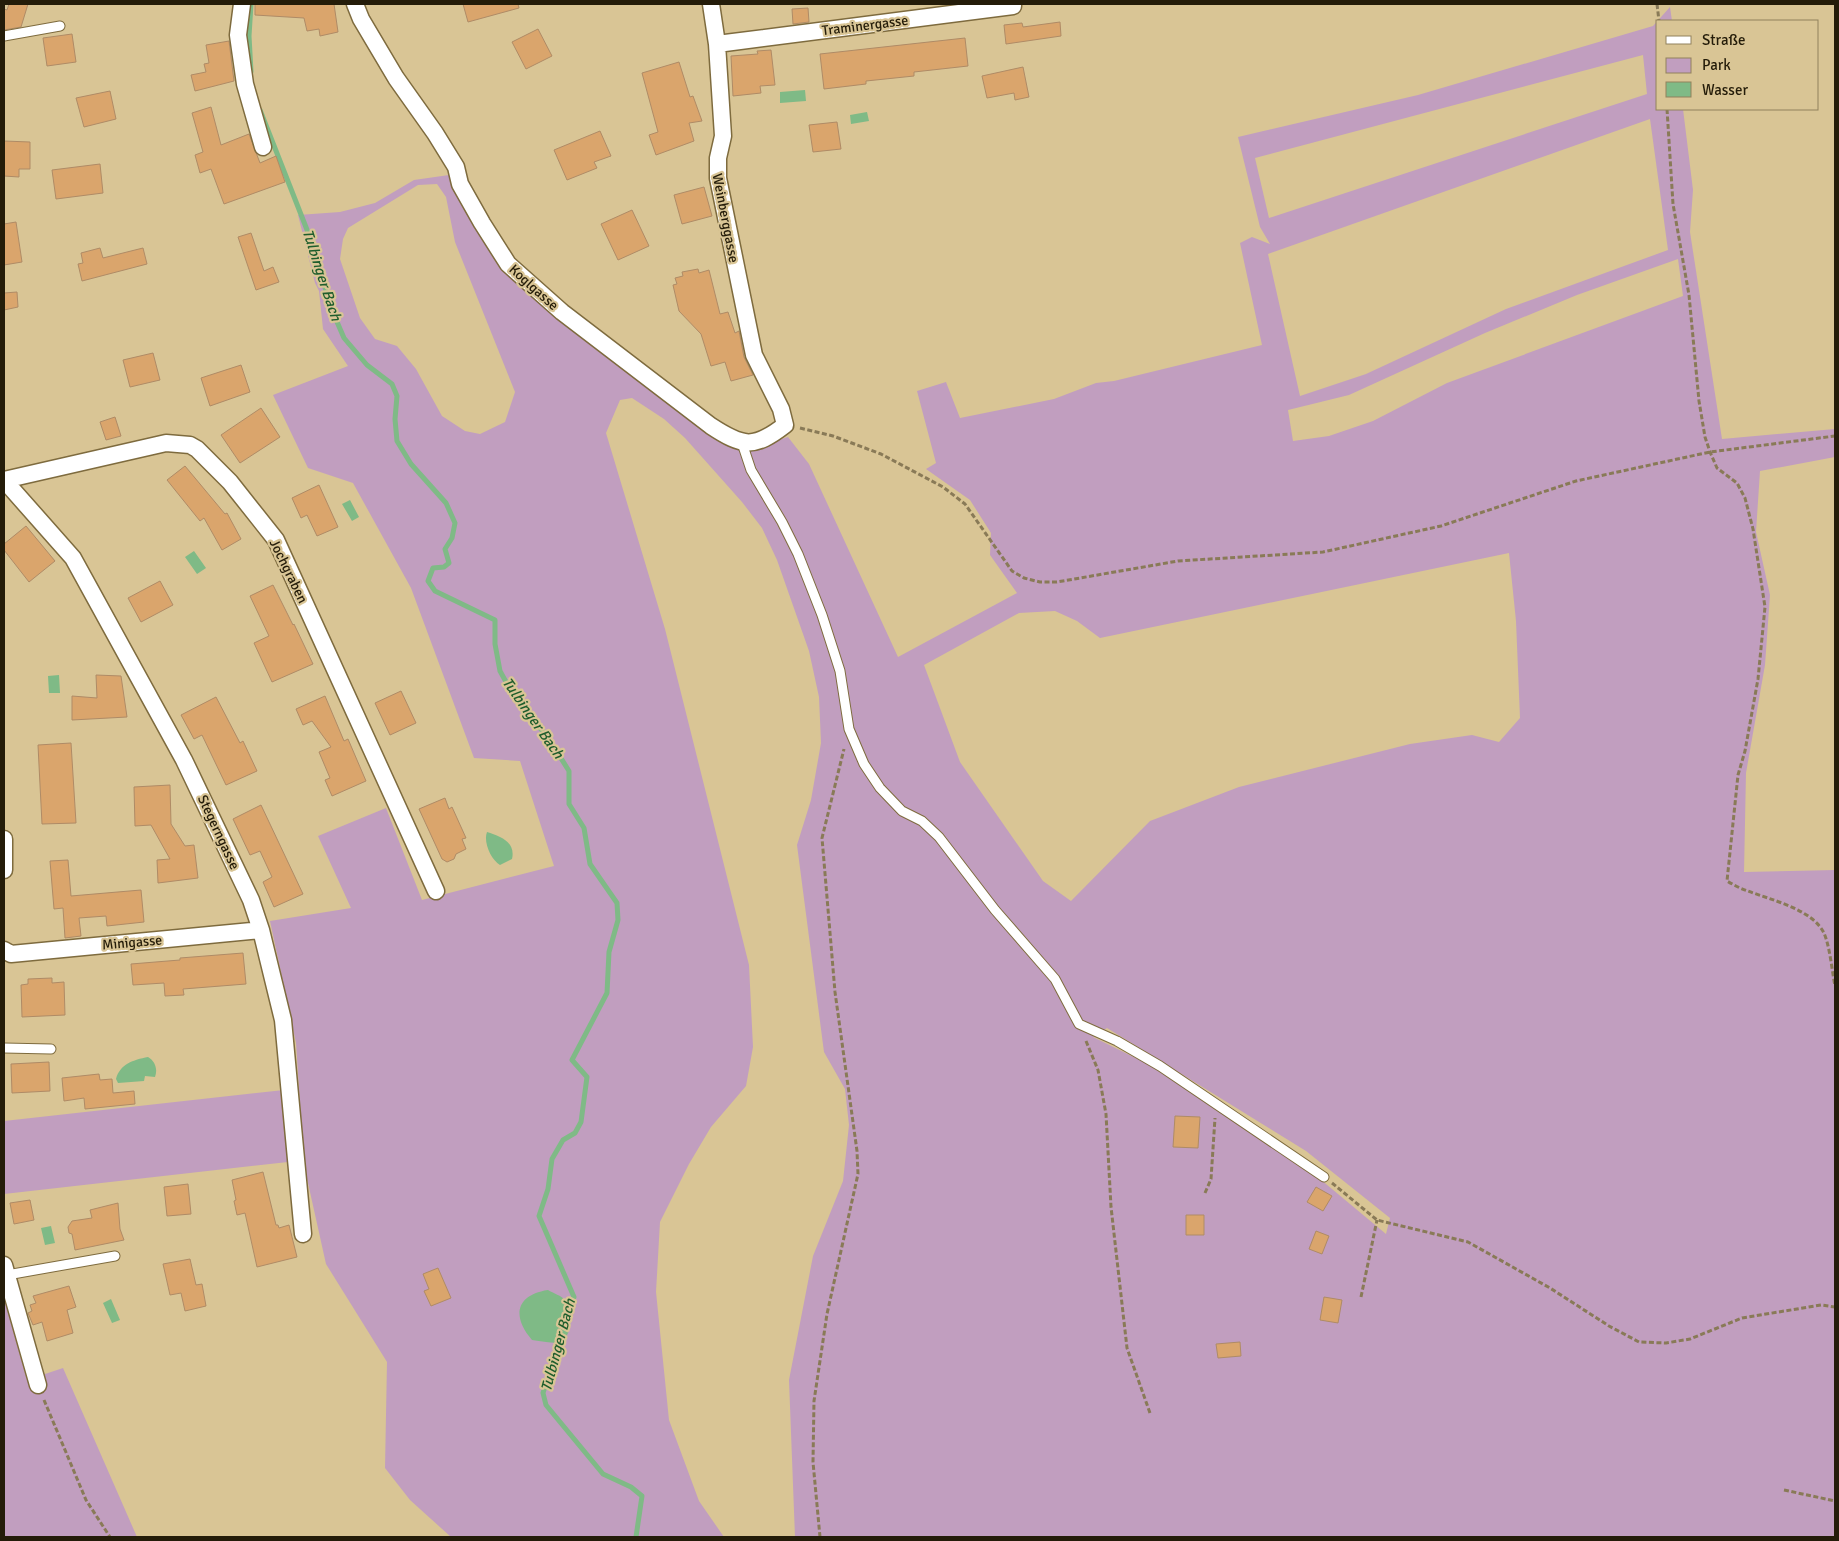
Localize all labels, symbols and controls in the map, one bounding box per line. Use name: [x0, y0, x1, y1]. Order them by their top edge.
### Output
street label: Traminergasse: [821, 12, 909, 39]
legend: [1656, 20, 1819, 110]
text: Straße: [1702, 31, 1746, 49]
text: Park: [1702, 56, 1731, 74]
text: Wasser: [1702, 81, 1748, 99]
street label: Weinberggasse: [709, 172, 742, 264]
water label: Tulbinger Bach: [299, 227, 345, 324]
street label: Koglgasse: [505, 261, 562, 314]
street label: Jochgraben: [266, 536, 311, 606]
water label: Tulbinger Bach: [498, 674, 568, 763]
street label: Stegerngasse: [194, 792, 243, 872]
street label: Minigasse: [101, 931, 163, 954]
water label: Tulbinger Bach: [537, 1296, 579, 1393]

